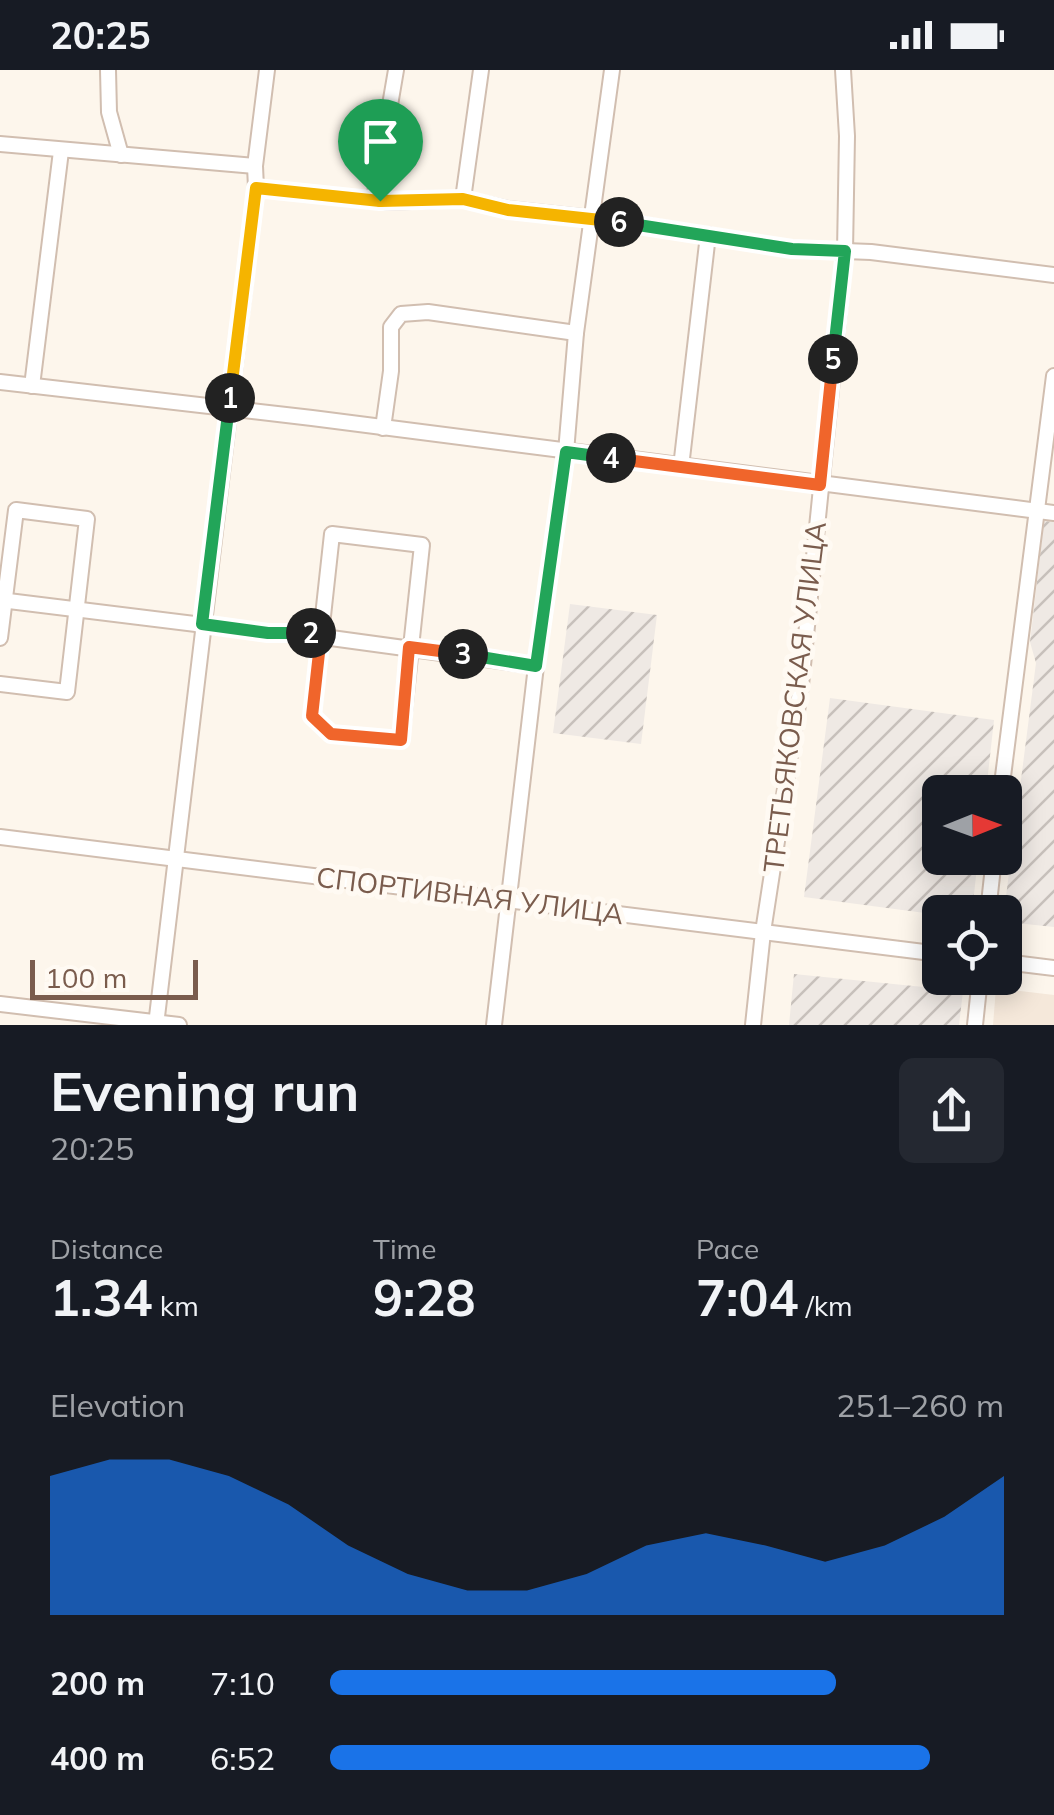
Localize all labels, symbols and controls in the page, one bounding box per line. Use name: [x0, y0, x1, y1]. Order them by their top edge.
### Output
text: 20:25: [50, 11, 151, 59]
pin: [338, 99, 423, 202]
icon: arrive: [353, 114, 408, 169]
pin: 6: [594, 197, 644, 247]
text: 6: [611, 204, 627, 239]
pin: 5: [808, 334, 858, 384]
text: 5: [825, 341, 841, 376]
pin: 1: [205, 373, 255, 423]
text: 1: [222, 380, 238, 415]
pin: 4: [586, 433, 636, 483]
text: 4: [603, 440, 619, 475]
street label: ТРЕТЬЯКОВСКАЯ УЛИЦА: [755, 519, 833, 875]
pin: 2: [286, 608, 336, 658]
text: 2: [303, 615, 319, 650]
pin: 3: [438, 629, 488, 679]
text: 3: [455, 636, 471, 671]
north arrow: [922, 775, 1022, 875]
map controls: [922, 775, 1022, 995]
street label: СПОРТИВНАЯ УЛИЦА: [314, 859, 626, 931]
button: locate: [922, 895, 1022, 995]
scale bar: [30, 955, 198, 1000]
text: 100 m: [45, 960, 127, 995]
text: Evening run: [50, 1056, 359, 1125]
button: share: [899, 1058, 1004, 1163]
text: 20:25: [50, 1128, 134, 1168]
text: Distance: [50, 1231, 163, 1266]
text: Time: [373, 1231, 436, 1266]
text: Pace: [696, 1231, 759, 1266]
text: 1.34: [50, 1266, 152, 1329]
text: 9:28: [373, 1266, 475, 1329]
text: 7:04: [696, 1266, 798, 1329]
text: km: [152, 1288, 199, 1323]
text: /km: [798, 1288, 853, 1323]
text: Elevation: [50, 1385, 185, 1425]
text: 251–260 m: [836, 1385, 1004, 1425]
text: 200 m: [50, 1663, 145, 1703]
text: 7:10: [210, 1663, 275, 1703]
text: 400 m: [50, 1738, 145, 1778]
text: 6:52: [210, 1738, 275, 1778]

